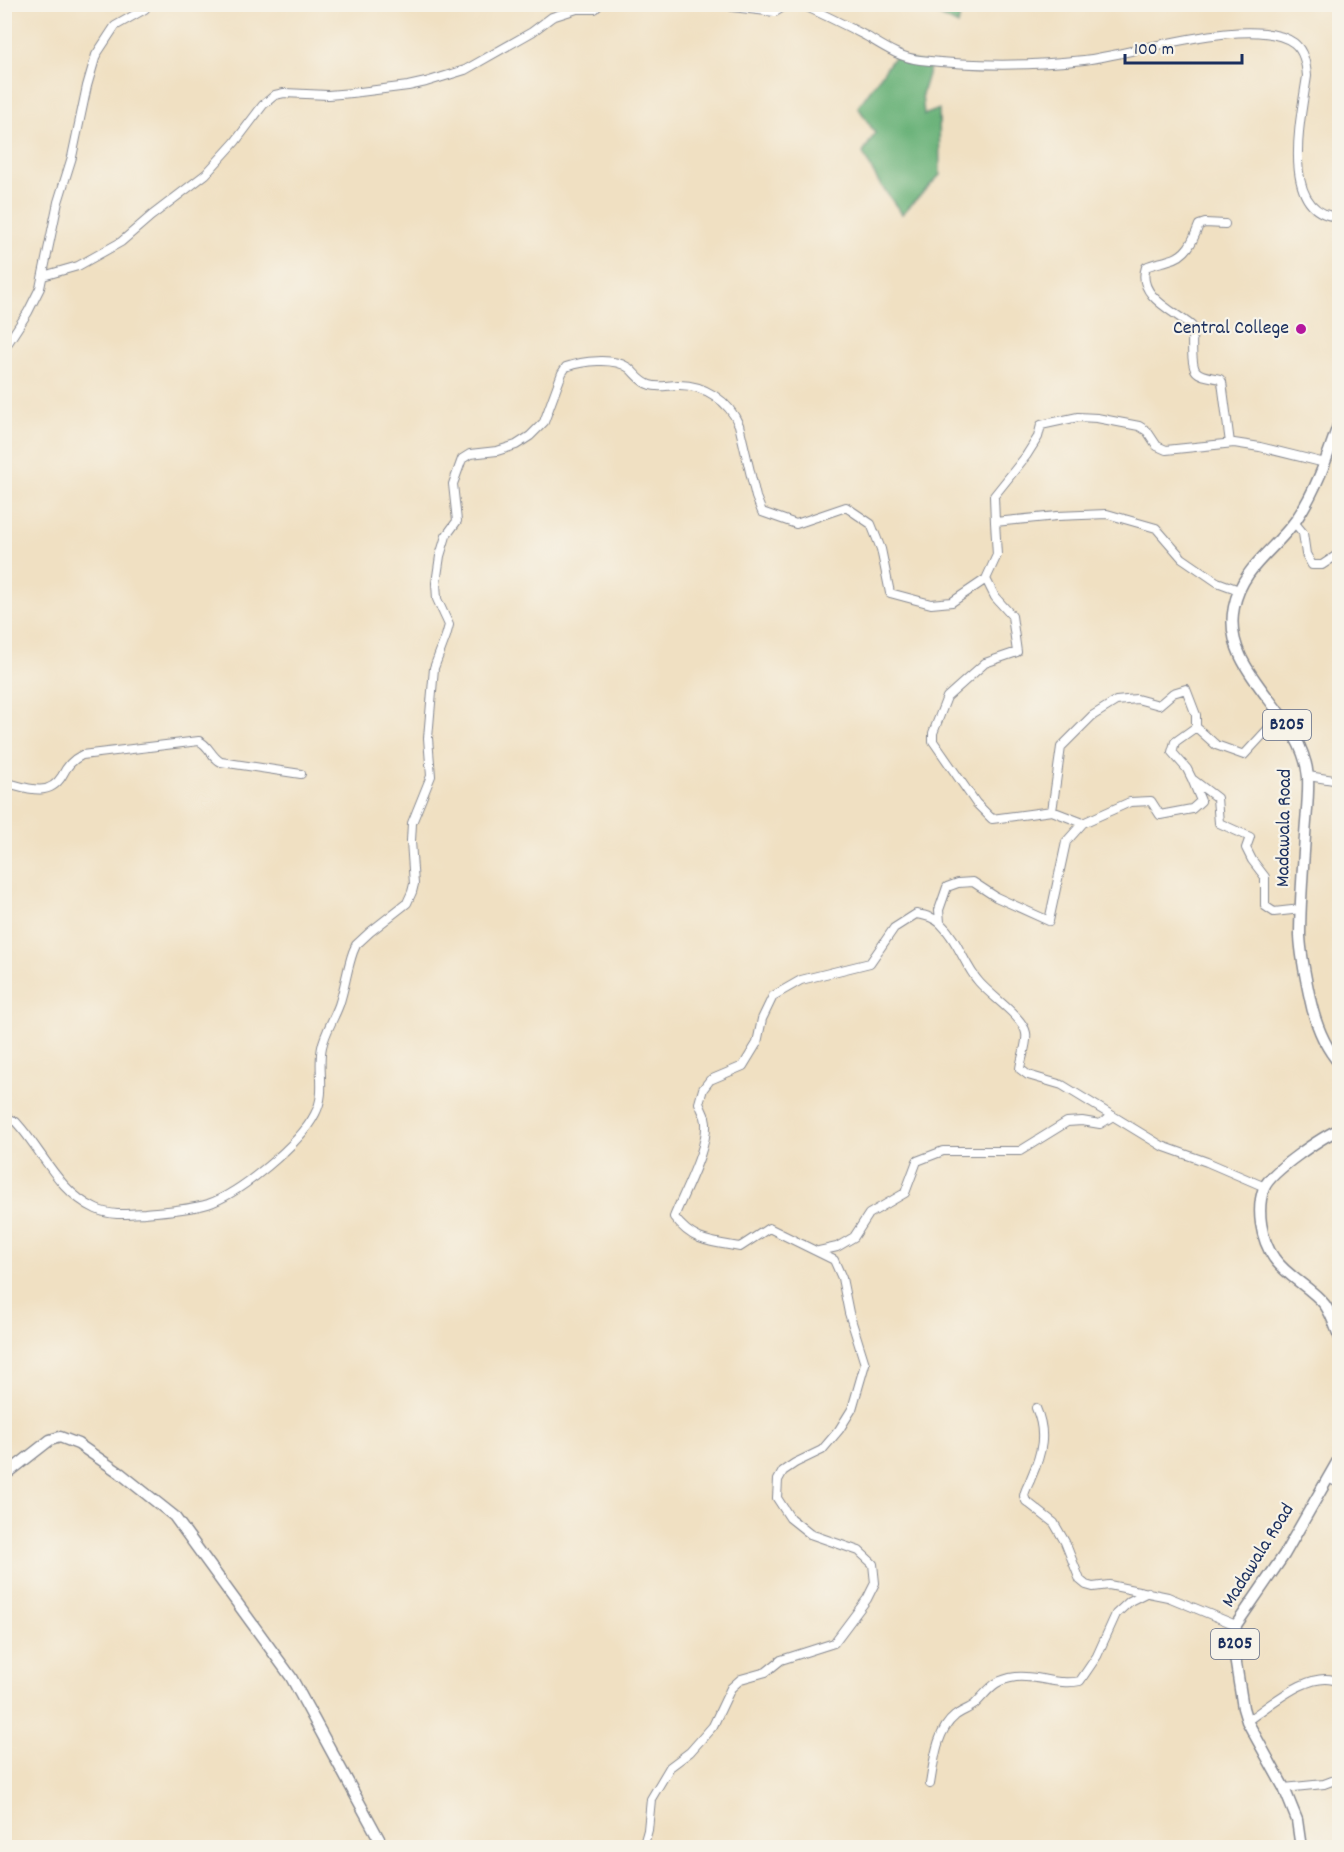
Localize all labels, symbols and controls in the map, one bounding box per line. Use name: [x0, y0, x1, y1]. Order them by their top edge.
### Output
scale bar: [1125, 27, 1242, 65]
text: 100 m: [1134, 38, 1174, 63]
place label: Central College: [1173, 315, 1289, 343]
marker: Central College: [1294, 322, 1308, 336]
road number: B205: [1263, 710, 1311, 740]
street label: Madawala Road: [1270, 769, 1300, 887]
street label: Madawala Road: [1216, 1498, 1302, 1614]
road number: B205: [1211, 1629, 1259, 1659]

